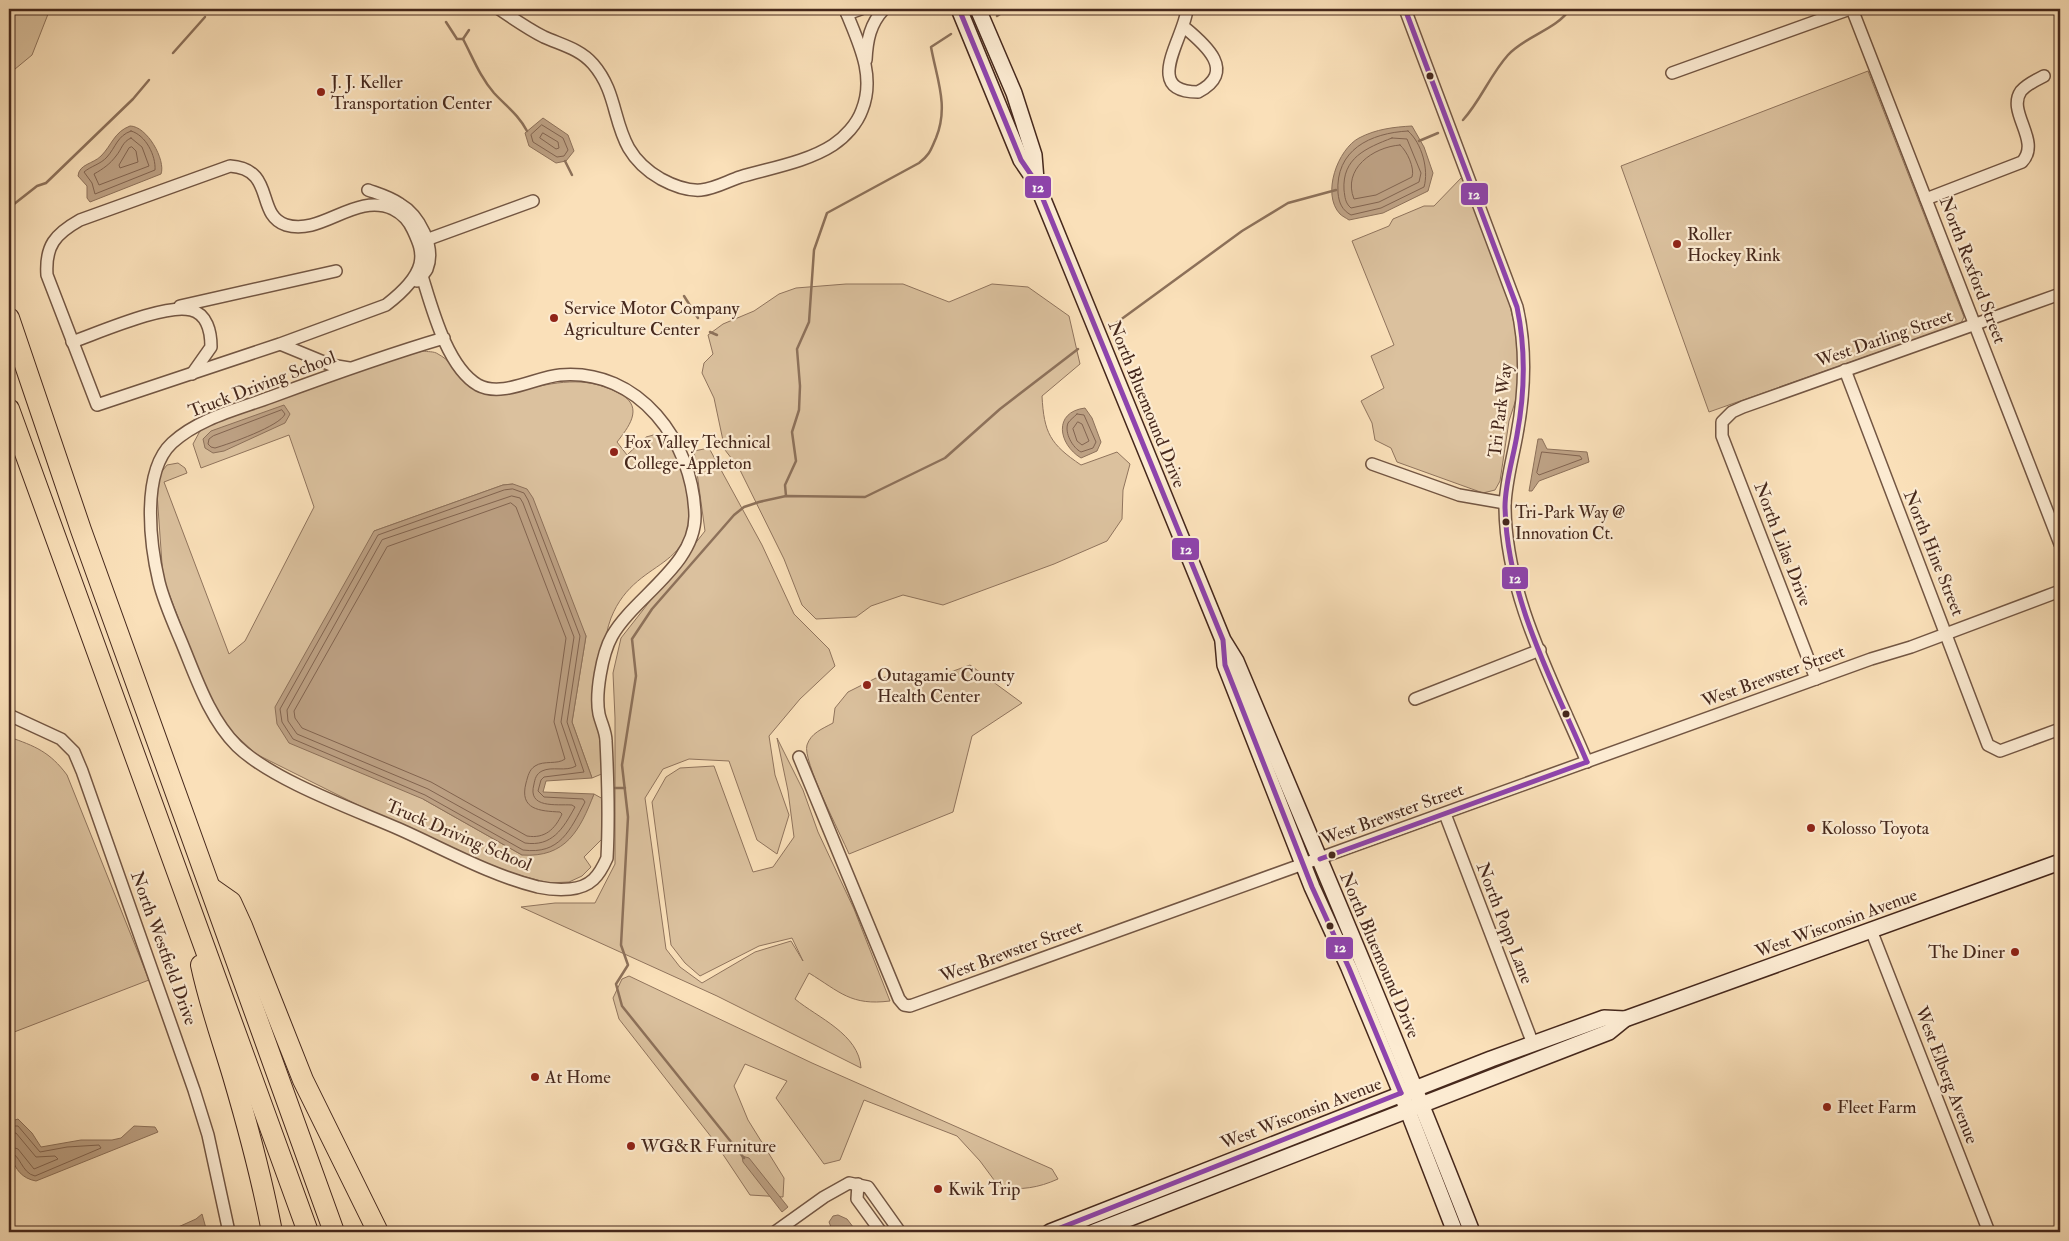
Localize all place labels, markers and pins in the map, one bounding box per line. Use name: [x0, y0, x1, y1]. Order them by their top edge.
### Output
place label: J. J. Keller Transportation Center: [330, 71, 492, 115]
unlabelled marker: [1425, 71, 1435, 81]
marker: J. J. Keller Transportation Center: [315, 86, 327, 98]
place label: Roller Hockey Rink: [1687, 223, 1781, 267]
marker: Roller Hockey Rink: [1671, 238, 1683, 250]
place label: Service Motor Company Agriculture Center: [563, 297, 740, 341]
marker: Service Motor Company Agriculture Center: [548, 312, 560, 324]
place label: Fox Valley Technical College-Appleton: [624, 431, 771, 475]
marker: Fox Valley Technical College-Appleton: [608, 446, 620, 458]
place label: Tri-Park Way @ Innovation Ct.: [1515, 502, 1625, 544]
marker: Tri-Park Way @ Innovation Ct.: [1501, 517, 1511, 527]
place label: Outagamie County Health Center: [877, 664, 1016, 708]
marker: Outagamie County Health Center: [861, 679, 873, 691]
unlabelled marker: [1561, 709, 1571, 719]
place label: Kolosso Toyota: [1821, 817, 1930, 840]
marker: Kolosso Toyota: [1805, 822, 1817, 834]
unlabelled marker: [1327, 850, 1337, 860]
unlabelled marker: [1325, 921, 1335, 931]
place label: The Diner: [1928, 941, 2005, 964]
marker: The Diner: [2009, 946, 2021, 958]
place label: At Home: [544, 1066, 611, 1089]
marker: At Home: [529, 1071, 541, 1083]
place label: Fleet Farm: [1837, 1096, 1916, 1119]
marker: Fleet Farm: [1821, 1101, 1833, 1113]
place label: WG&R Furniture: [640, 1135, 776, 1158]
marker: WG&R Furniture: [625, 1140, 637, 1152]
place label: Kwik Trip: [948, 1178, 1020, 1201]
marker: Kwik Trip: [932, 1183, 944, 1195]

